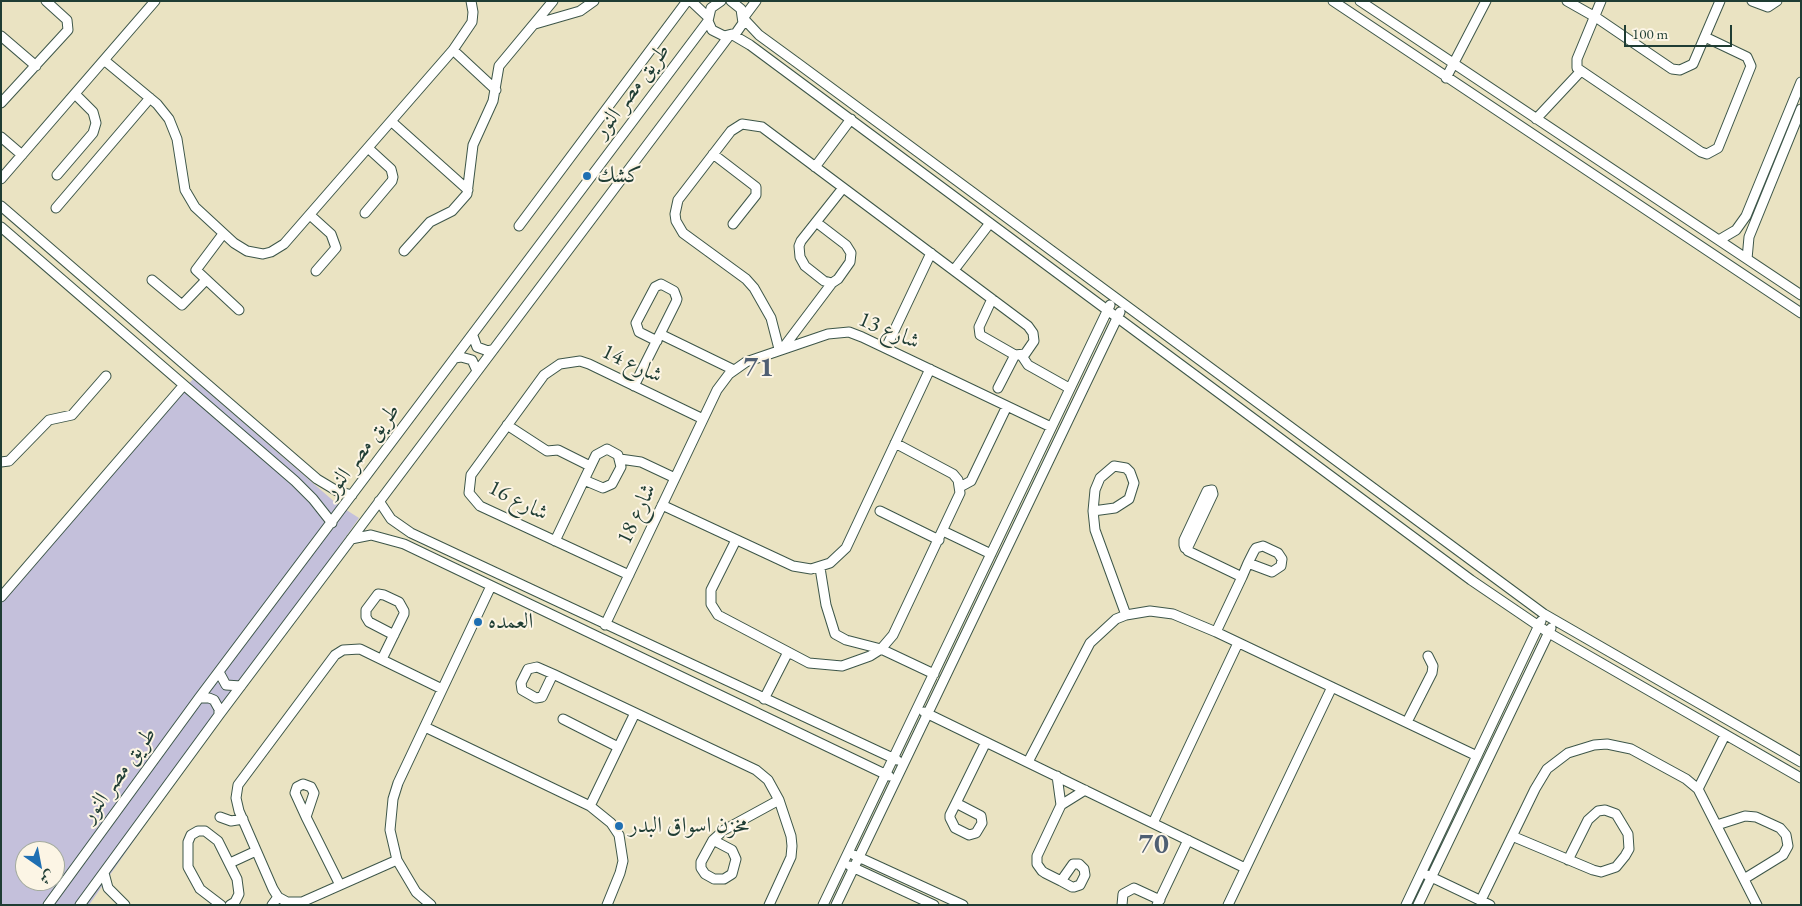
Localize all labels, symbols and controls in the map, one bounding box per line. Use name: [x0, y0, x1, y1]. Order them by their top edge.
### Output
scale bar: [1627, 15, 1734, 47]
text: 100 m: [1632, 24, 1668, 43]
street label: طريق مصر النور: [588, 39, 676, 143]
place label: كشك: [597, 163, 642, 189]
marker: كشك: [581, 170, 593, 182]
street label: شارع 13: [855, 306, 923, 356]
street label: شارع 14: [598, 339, 666, 389]
district label: 71: [743, 351, 775, 385]
street label: طريق مصر النور: [318, 399, 406, 503]
street label: شارع 16: [484, 475, 552, 527]
street label: شارع 18: [612, 480, 662, 548]
place label: العمده: [488, 609, 533, 635]
marker: العمده: [472, 616, 484, 628]
street label: طريق مصر النور: [76, 722, 162, 828]
place label: مخزن اسواق البدر: [629, 813, 749, 839]
marker: مخزن اسواق البدر: [613, 820, 625, 832]
district label: 70: [1138, 828, 1170, 862]
north arrow: [15, 841, 65, 891]
text: ش: [37, 866, 58, 889]

